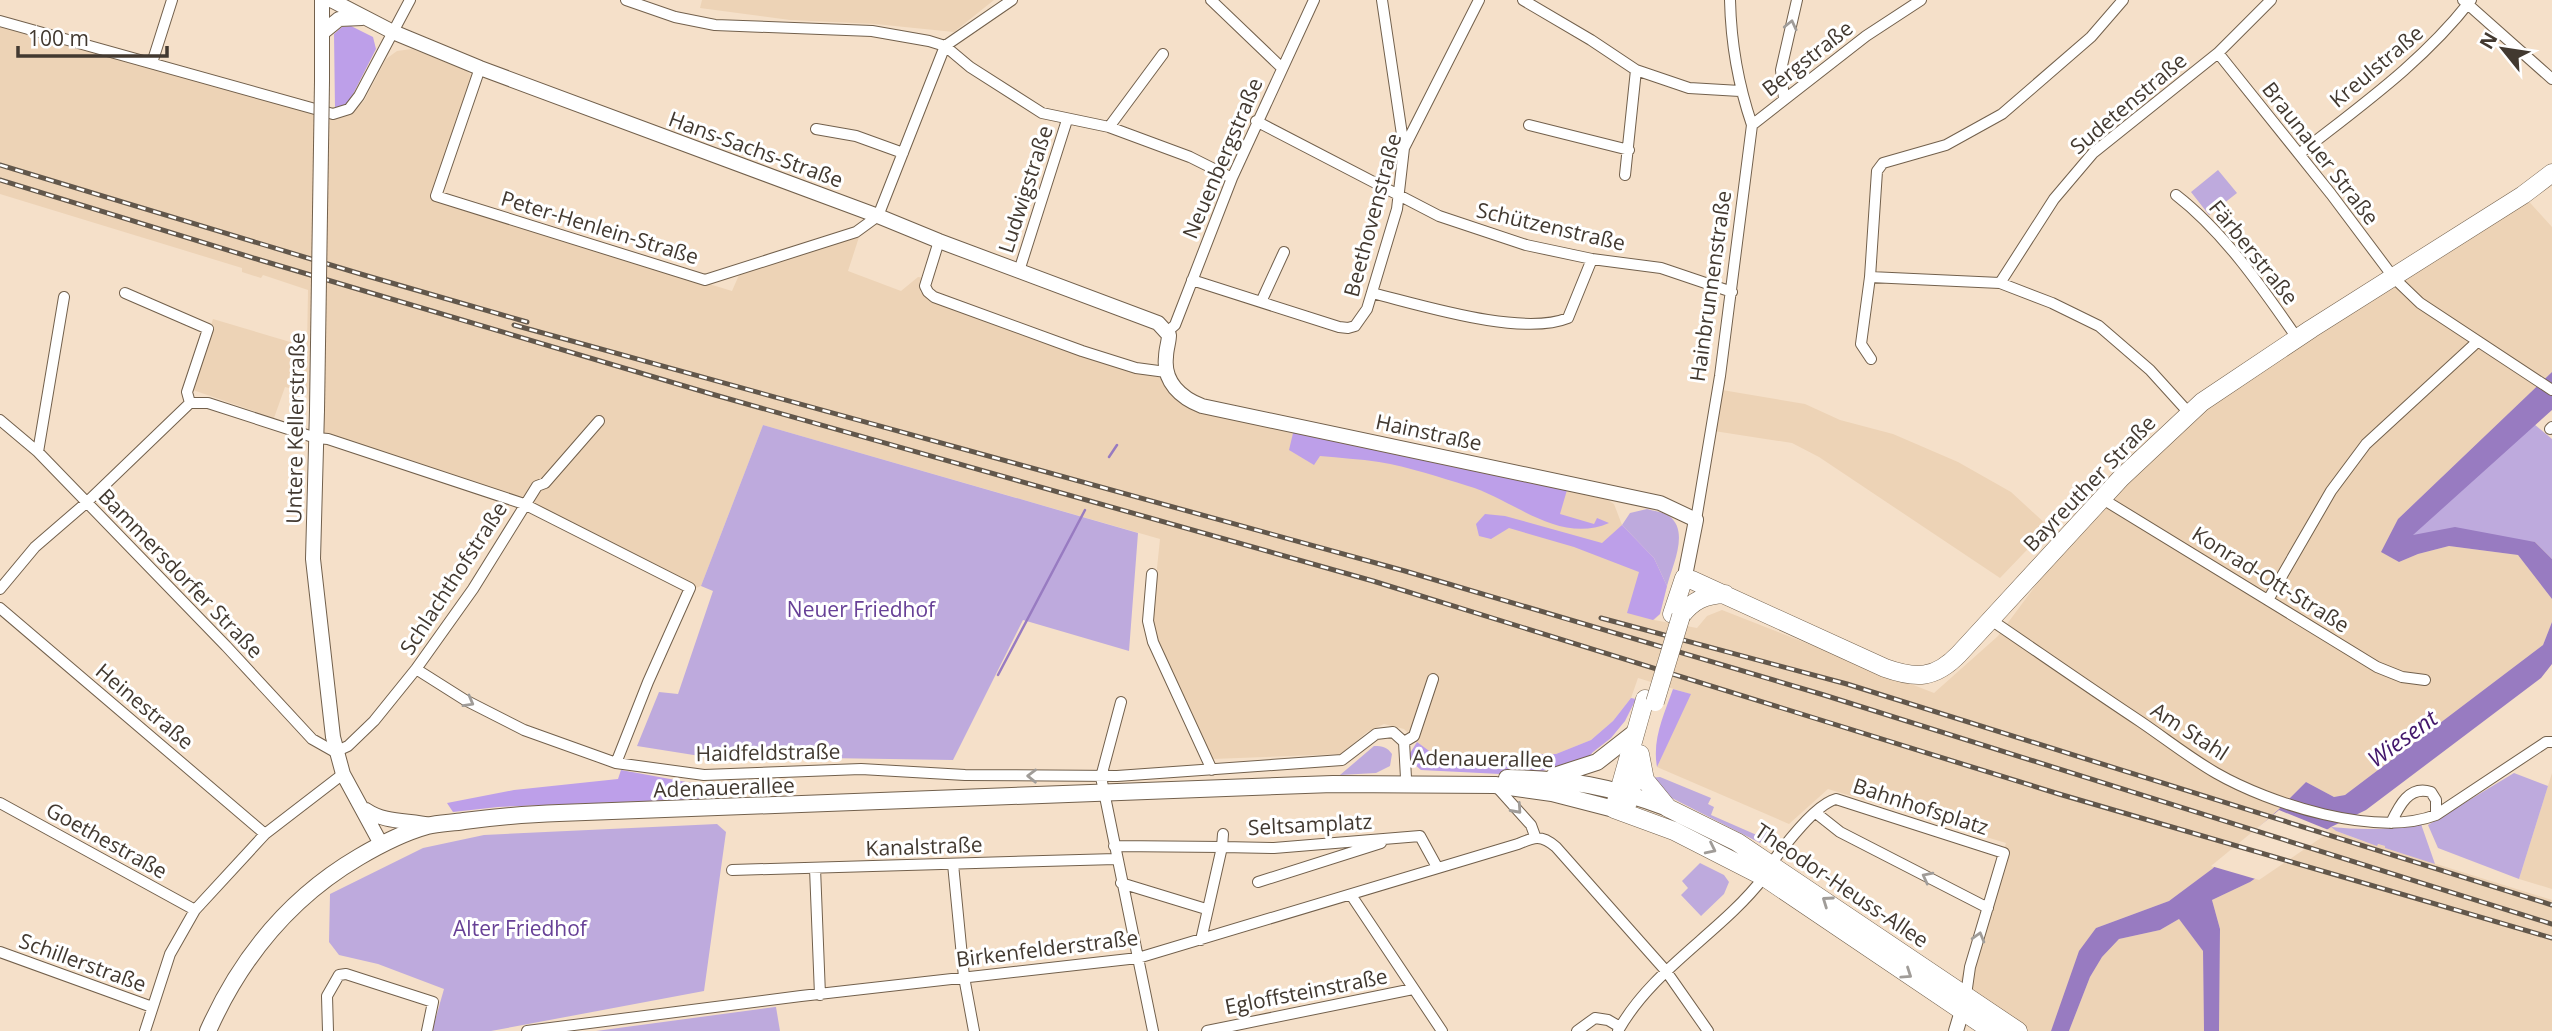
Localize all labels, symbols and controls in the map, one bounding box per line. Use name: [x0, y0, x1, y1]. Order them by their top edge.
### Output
scale bar: [18, 14, 166, 58]
street label: Bergstraße: [1756, 14, 1858, 102]
north arrow: [2468, 14, 2538, 84]
one-way arrow: [1783, 19, 1797, 31]
street label: Kreulstraße: [2323, 19, 2429, 113]
text: 100 m: [28, 24, 89, 52]
text: N: [2473, 27, 2503, 54]
street label: Sudetenstraße: [2064, 46, 2192, 160]
street label: Neuenbergstraße: [1175, 73, 1269, 243]
street label: Braunauer Straße: [2256, 76, 2386, 230]
street label: Hans-Sachs-Straße: [665, 104, 847, 194]
street label: Ludwigstraße: [991, 122, 1059, 256]
street label: Beethovenstraße: [1337, 130, 1407, 300]
street label: Peter-Henlein-Straße: [498, 184, 702, 270]
street label: Hainbrunnenstraße: [1683, 189, 1737, 383]
street label: Färberstraße: [2203, 194, 2305, 310]
street label: Schützenstraße: [1474, 195, 1628, 257]
street label: Untere Kellerstraße: [279, 332, 311, 524]
street label: Hainstraße: [1373, 407, 1485, 457]
street label: Bayreuther Straße: [2017, 409, 2161, 557]
street label: Bammersdorfer Straße: [93, 482, 269, 664]
street label: Schlachthofstraße: [393, 496, 513, 660]
street label: Konrad-Ott-Straße: [2187, 519, 2355, 639]
park label: Neuer Friedhof: [787, 595, 937, 623]
street label: Heinestraße: [90, 657, 200, 755]
one-way arrow: [462, 694, 474, 707]
street label: Am Stahl: [2146, 696, 2234, 766]
water label: Wiesent: [2361, 701, 2445, 774]
street label: Haidfeldstraße: [695, 737, 841, 767]
street label: Adenauerallee: [1412, 743, 1554, 773]
one-way arrow: [1027, 768, 1037, 784]
street label: Adenauerallee: [653, 771, 795, 803]
street label: Bahnhofsplatz: [1850, 771, 1992, 841]
street label: Goethestraße: [41, 795, 173, 885]
one-way arrow: [1509, 801, 1521, 814]
street label: Seltsamplatz: [1247, 807, 1373, 841]
street label: Theodor-Heuss-Allee: [1750, 816, 1934, 954]
street label: Kanalstraße: [865, 830, 983, 862]
one-way arrow: [1704, 840, 1716, 854]
one-way arrow: [1922, 872, 1934, 886]
one-way arrow: [1822, 897, 1835, 909]
park label: Alter Friedhof: [453, 914, 589, 942]
street label: Birkenfelderstraße: [954, 923, 1140, 973]
street label: Schillerstraße: [16, 926, 150, 998]
one-way arrow: [1971, 932, 1986, 944]
street label: Egloffsteinstraße: [1222, 961, 1390, 1021]
one-way arrow: [1900, 966, 1913, 979]

